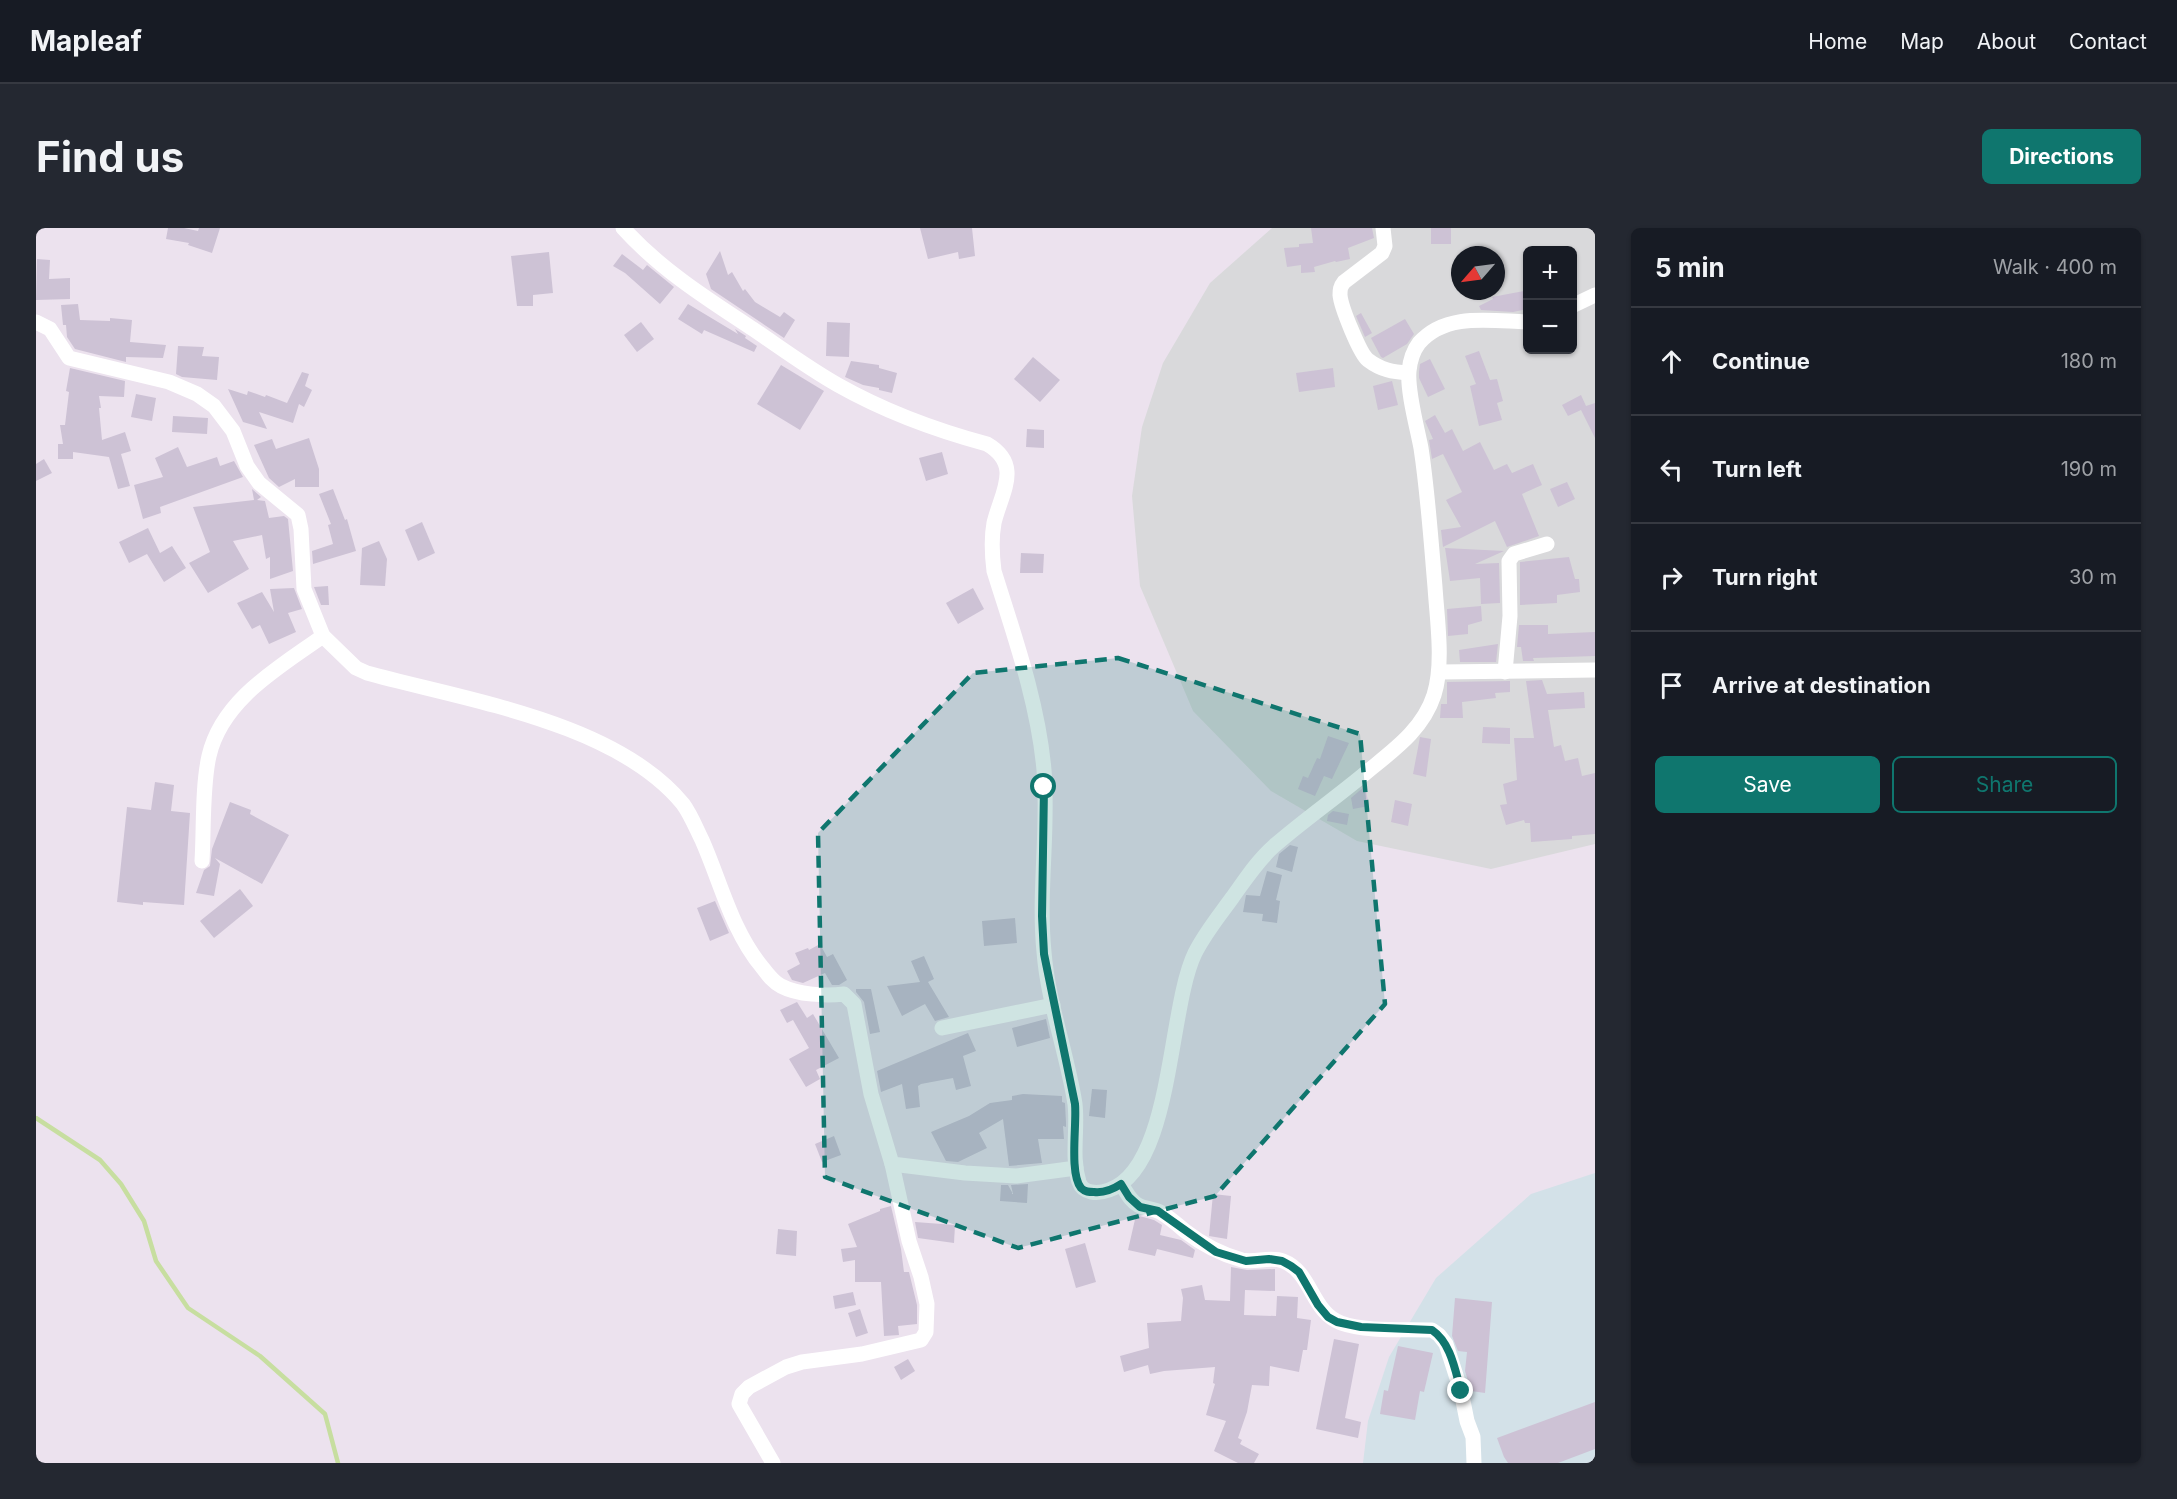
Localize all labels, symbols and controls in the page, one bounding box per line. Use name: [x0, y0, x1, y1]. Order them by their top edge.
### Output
text: Mapleaf: [30, 24, 142, 58]
text: Home: [1808, 29, 1867, 54]
text: Map: [1900, 29, 1944, 54]
text: About: [1977, 29, 2036, 54]
text: Contact: [2069, 29, 2147, 54]
button: Directions: [1982, 129, 2141, 184]
text: Find us: [36, 131, 184, 182]
north arrow: [1451, 246, 1505, 300]
map controls: [1523, 246, 1577, 354]
button: +: [1523, 246, 1577, 300]
text: 5 min: [1655, 252, 1725, 283]
text: Walk · 400 m: [1993, 255, 2117, 279]
button: −: [1523, 300, 1577, 354]
icon: ahead: [1655, 345, 1688, 378]
text: Continue: [1712, 348, 1810, 374]
text: 180 m: [2061, 349, 2117, 373]
icon: left: [1655, 453, 1688, 486]
text: Turn left: [1712, 456, 1802, 482]
text: 190 m: [2061, 457, 2117, 481]
icon: right: [1655, 561, 1688, 594]
text: Turn right: [1712, 564, 1818, 590]
text: 30 m: [2069, 565, 2117, 589]
icon: arrive: [1655, 669, 1688, 702]
text: Arrive at destination: [1712, 672, 1931, 698]
button: Save: [1655, 756, 1880, 813]
button: Share: [1892, 756, 2117, 813]
route start: [1030, 773, 1056, 799]
route end: [1447, 1377, 1473, 1403]

